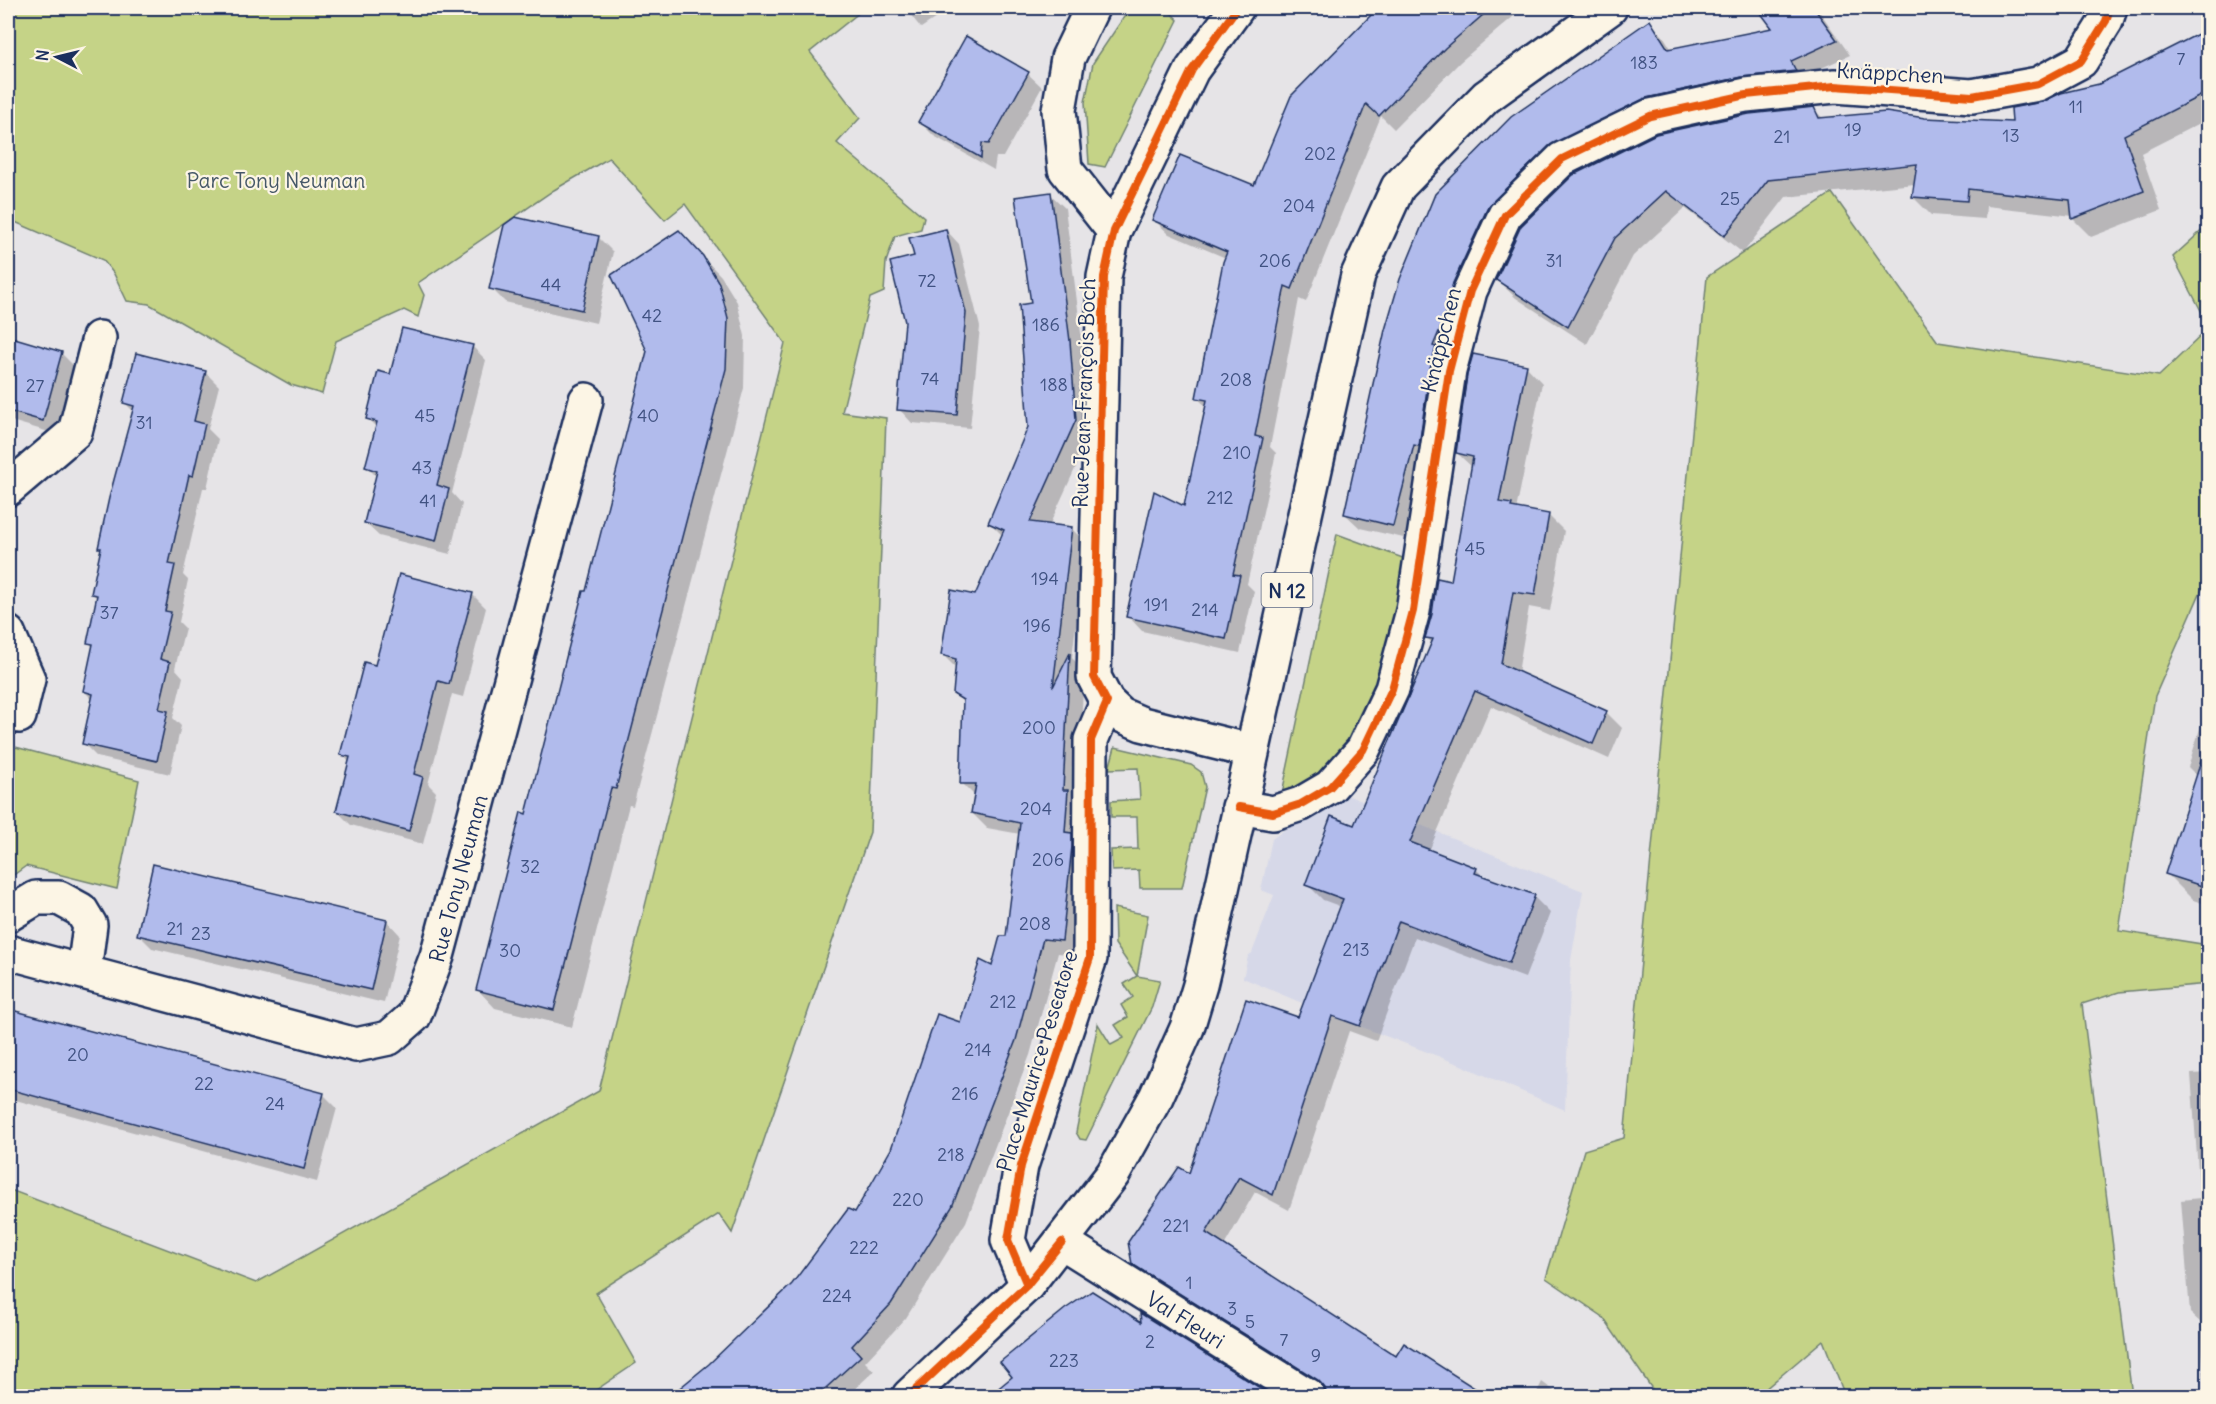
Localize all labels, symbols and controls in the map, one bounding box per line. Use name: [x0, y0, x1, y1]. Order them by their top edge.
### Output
north arrow: [27, 27, 87, 87]
house number: 7: [2177, 47, 2186, 70]
text: N: [32, 48, 53, 62]
house number: 183: [1630, 51, 1658, 74]
street label: Knäppchen: [1836, 57, 1944, 89]
house number: 11: [2069, 95, 2083, 118]
house number: 19: [1844, 118, 1862, 141]
house number: 13: [2002, 124, 2020, 147]
house number: 21: [1773, 125, 1791, 148]
house number: 202: [1304, 142, 1336, 165]
park label: Parc Tony Neuman: [186, 167, 366, 194]
house number: 25: [1720, 187, 1740, 210]
house number: 204: [1283, 194, 1315, 217]
house number: 206: [1259, 249, 1291, 272]
house number: 31: [1545, 249, 1563, 272]
house number: 72: [918, 269, 936, 292]
house number: 44: [541, 273, 561, 296]
street label: Rue Jean-François Boch: [1066, 278, 1102, 508]
street label: Knäppchen: [1415, 285, 1467, 395]
house number: 42: [642, 304, 662, 327]
house number: 186: [1032, 313, 1060, 336]
house number: 74: [921, 367, 939, 390]
house number: 208: [1220, 368, 1252, 391]
house number: 188: [1040, 373, 1068, 396]
house number: 27: [26, 374, 45, 397]
house number: 45: [415, 404, 435, 427]
house number: 40: [637, 404, 659, 427]
house number: 31: [135, 411, 153, 434]
house number: 210: [1223, 441, 1251, 464]
house number: 43: [412, 456, 432, 479]
house number: 212: [1207, 486, 1234, 509]
house number: 41: [419, 489, 437, 512]
house number: 45: [1465, 537, 1485, 560]
house number: 194: [1031, 567, 1059, 590]
road number: N 12: [1262, 573, 1312, 607]
house number: 191: [1144, 593, 1168, 616]
house number: 214: [1191, 598, 1219, 621]
house number: 37: [99, 601, 119, 624]
house number: 196: [1023, 614, 1051, 637]
house number: 200: [1022, 716, 1056, 739]
street label: Rue Tony Neuman: [422, 791, 493, 965]
house number: 204: [1020, 797, 1052, 820]
house number: 206: [1032, 848, 1064, 871]
house number: 32: [520, 855, 540, 878]
house number: 208: [1019, 912, 1051, 935]
house number: 21: [166, 917, 184, 940]
house number: 23: [191, 922, 211, 945]
house number: 213: [1342, 938, 1370, 961]
house number: 30: [499, 939, 521, 962]
street label: Place Maurice Pescatore: [990, 947, 1084, 1175]
house number: 212: [990, 990, 1017, 1013]
house number: 214: [964, 1038, 992, 1061]
house number: 20: [67, 1043, 89, 1066]
house number: 22: [194, 1072, 214, 1095]
house number: 216: [951, 1082, 979, 1105]
house number: 24: [265, 1092, 285, 1115]
house number: 218: [937, 1143, 965, 1166]
house number: 220: [892, 1188, 924, 1211]
house number: 221: [1163, 1214, 1189, 1237]
house number: 222: [849, 1236, 879, 1259]
house number: 1: [1185, 1271, 1193, 1294]
house number: 224: [822, 1284, 852, 1307]
street label: Val Fleuri: [1142, 1285, 1230, 1354]
house number: 3: [1227, 1297, 1237, 1320]
house number: 5: [1245, 1310, 1255, 1333]
house number: 7: [1280, 1328, 1289, 1351]
house number: 2: [1145, 1330, 1155, 1353]
house number: 9: [1311, 1344, 1321, 1367]
house number: 223: [1049, 1349, 1079, 1372]

